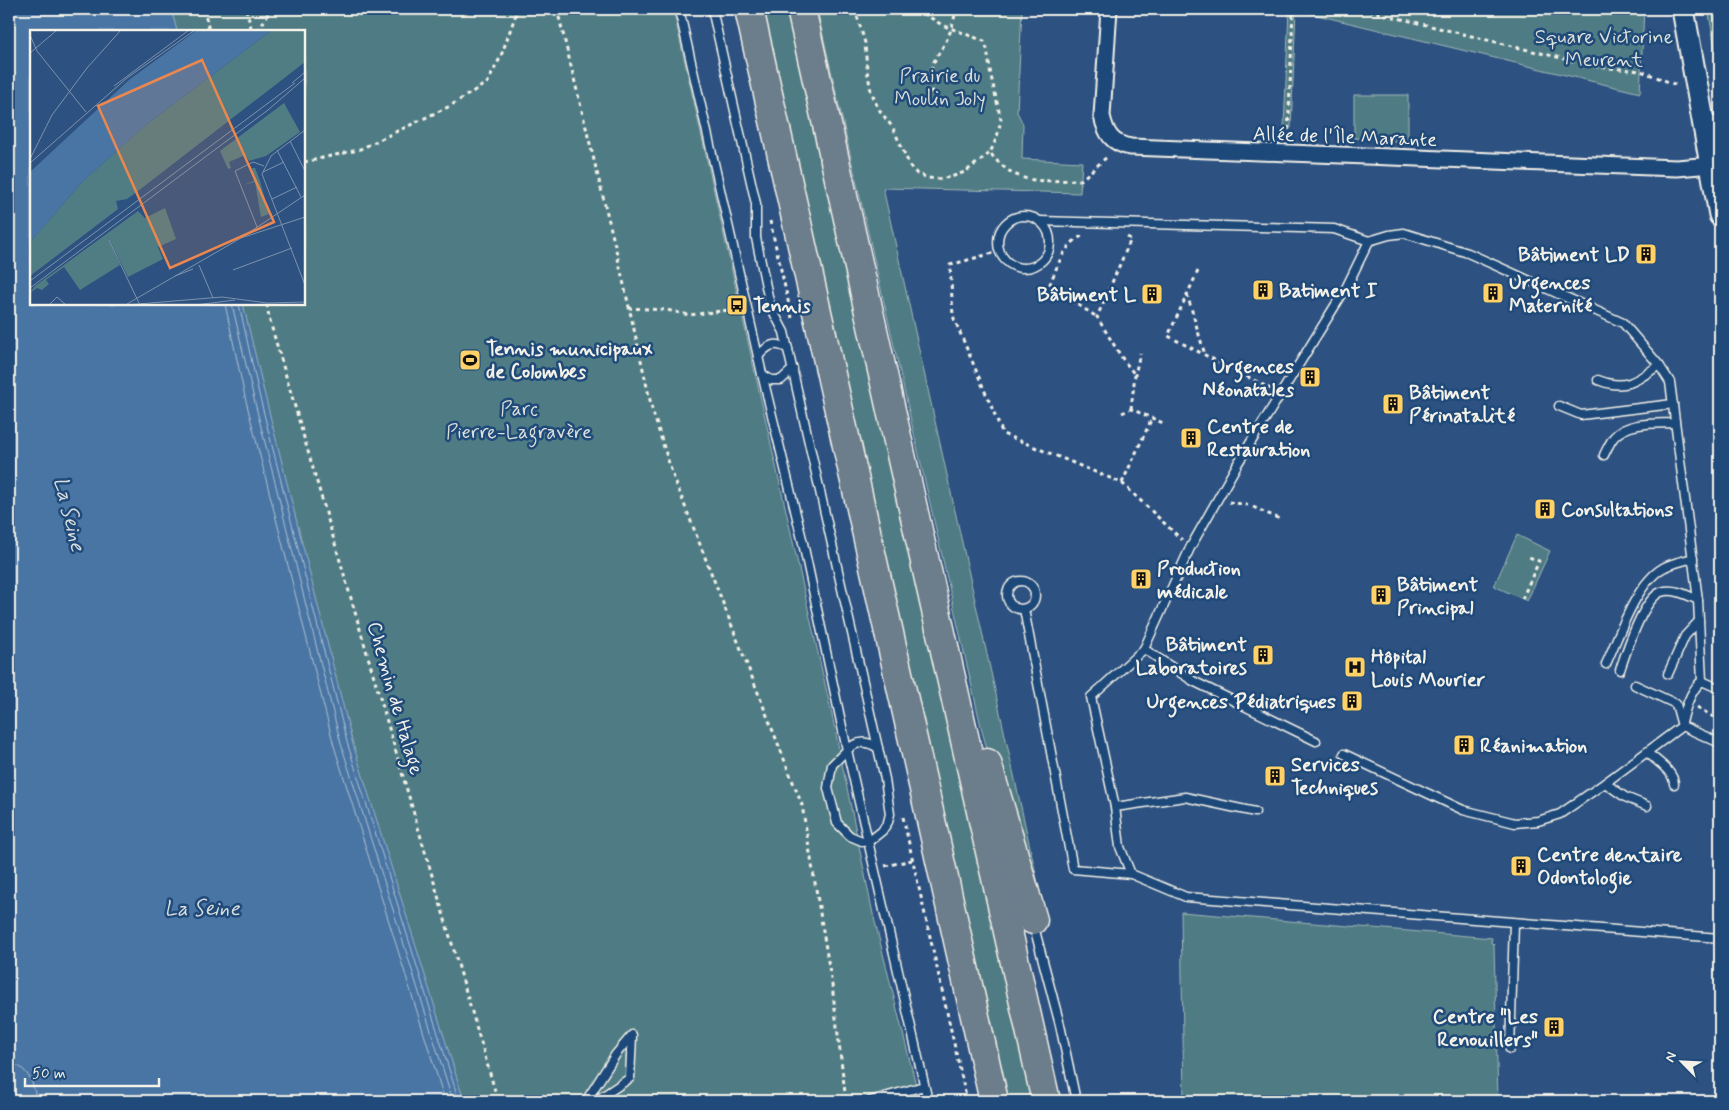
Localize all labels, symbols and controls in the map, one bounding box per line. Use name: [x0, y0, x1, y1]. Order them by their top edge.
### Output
park label: Square Victorine Meurent: [1535, 24, 1673, 74]
inset map: [30, 30, 305, 305]
park label: Prairie du Moulin Joly: [894, 63, 986, 113]
street label: Allée de l'Île Marante: [1252, 121, 1438, 154]
place label: Bâtiment LD: [1518, 242, 1630, 269]
building icon: Bâtiment LD: [1634, 242, 1658, 266]
place label: Urgences Maternité: [1509, 270, 1592, 320]
building icon: Batiment I: [1251, 278, 1275, 302]
place label: Batiment I: [1279, 278, 1378, 305]
building icon: Urgences Maternité: [1481, 281, 1505, 305]
place label: Bâtiment L: [1037, 282, 1137, 309]
building icon: Bâtiment L: [1140, 282, 1164, 306]
bus stop icon: Tennis: [725, 293, 749, 317]
place label: Tennis: [753, 293, 811, 320]
place label: Tennis municipaux de Colombes: [486, 336, 652, 386]
sports icon: Tennis municipaux de Colombes: [458, 348, 482, 372]
place label: Urgences Néonatales: [1202, 354, 1294, 404]
building icon: Urgences Néonatales: [1298, 365, 1322, 389]
place label: Bâtiment Périnatalité: [1409, 380, 1515, 430]
building icon: Bâtiment Périnatalité: [1381, 392, 1405, 416]
park label: Parc Pierre-Lagravère: [446, 396, 592, 448]
place label: Centre de Restauration: [1207, 414, 1310, 464]
building icon: Centre de Restauration: [1179, 426, 1203, 450]
water label: La Seine: [46, 474, 92, 555]
building icon: Consultations: [1533, 497, 1557, 521]
place label: Consultations: [1561, 497, 1674, 524]
place label: Production médicale: [1157, 556, 1241, 606]
building icon: Production médicale: [1129, 567, 1153, 591]
place label: Bâtiment Principal: [1397, 572, 1479, 622]
building icon: Bâtiment Principal: [1369, 583, 1393, 607]
street label: Chemin de Halage: [358, 619, 429, 779]
place label: Bâtiment Laboratoires: [1135, 632, 1248, 682]
building icon: Bâtiment Laboratoires: [1251, 643, 1275, 667]
place label: Hôpital Louis Mourier: [1371, 644, 1486, 694]
hospital icon: Hôpital Louis Mourier: [1343, 655, 1367, 679]
place label: Urgences Pédiatriques: [1146, 689, 1336, 718]
building icon: Urgences Pédiatriques: [1340, 689, 1364, 713]
building icon: Réanimation: [1452, 733, 1476, 757]
place label: Réanimation: [1480, 733, 1587, 760]
place label: Services Techniques: [1291, 752, 1378, 802]
building icon: Services Techniques: [1263, 764, 1287, 788]
place label: Centre dentaire Odontologie: [1537, 842, 1683, 894]
building icon: Centre dentaire Odontologie: [1509, 854, 1533, 878]
water label: La Seine: [164, 895, 240, 923]
place label: Centre "Les Renouillers": [1433, 1004, 1538, 1054]
building icon: Centre "Les Renouillers": [1542, 1015, 1566, 1039]
north arrow: [1656, 1038, 1706, 1088]
text: N: [1661, 1049, 1681, 1065]
scale bar: [25, 1055, 159, 1087]
text: 50 m: [32, 1064, 66, 1084]

